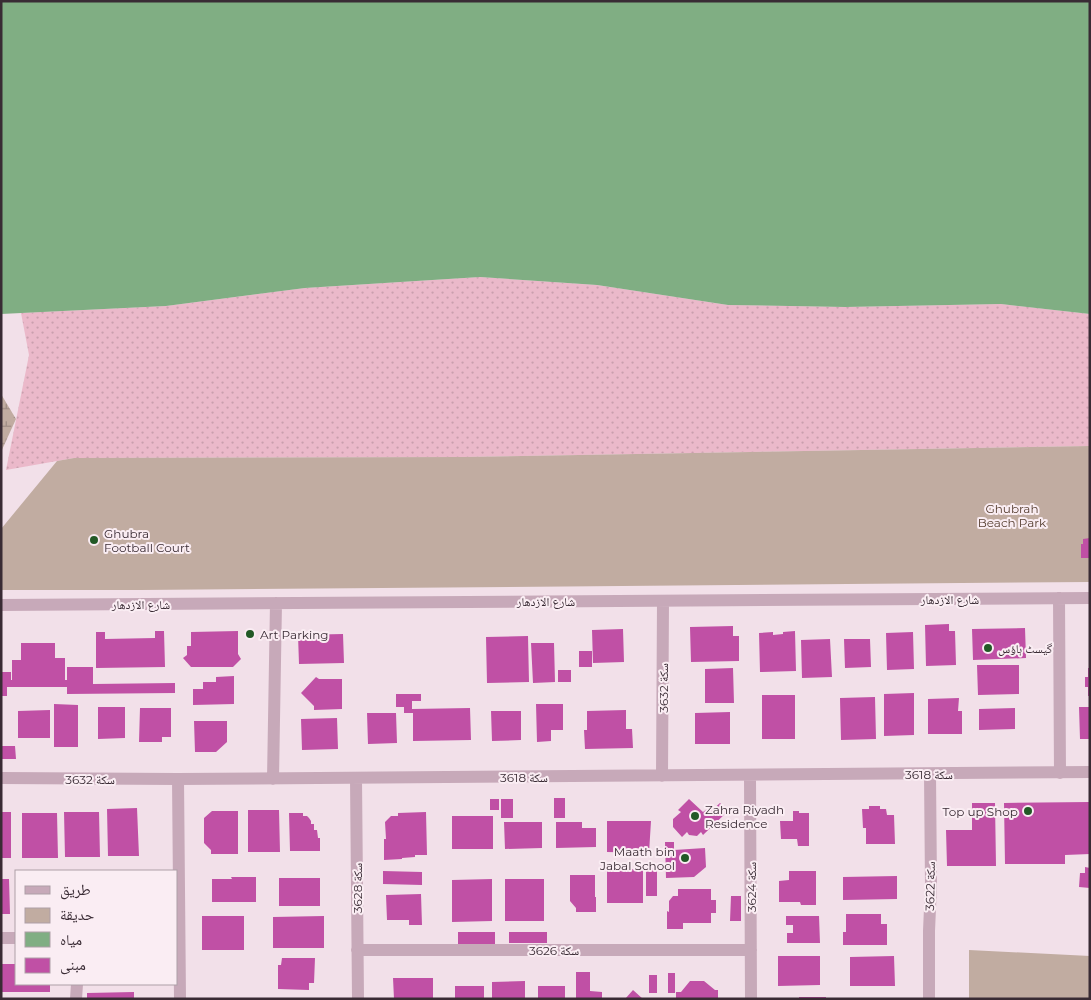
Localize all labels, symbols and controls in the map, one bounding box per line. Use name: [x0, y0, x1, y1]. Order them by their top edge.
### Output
park label: Ghubrah Beach Park: [978, 501, 1047, 530]
place label: Ghubra Football Court: [104, 526, 190, 555]
marker: Ghubra Football Court: [88, 534, 100, 546]
street label: شارع الازدهار: [920, 592, 979, 608]
street label: شارع الازدهار: [516, 594, 575, 610]
street label: شارع الازدهار: [111, 597, 170, 613]
place label: Art Parking: [260, 627, 329, 642]
marker: Art Parking: [244, 628, 256, 640]
place label: گیسٹ ہاؤس: [998, 641, 1052, 656]
marker: گیسٹ ہاؤس: [982, 642, 994, 654]
street label: سكة 3632: [656, 663, 671, 713]
street label: سكة 3618: [905, 767, 953, 782]
street label: سكة 3618: [500, 770, 548, 785]
street label: سكة 3632: [65, 772, 115, 787]
place label: Zahra Riyadh Residence: [705, 802, 784, 831]
place label: Top up Shop: [942, 804, 1018, 819]
marker: Top up Shop: [1022, 805, 1034, 817]
marker: Zahra Riyadh Residence: [689, 810, 701, 822]
place label: Maath bin Jabal School: [599, 844, 675, 873]
marker: Maath bin Jabal School: [679, 852, 691, 864]
street label: سكة 3622: [922, 861, 938, 911]
street label: سكة 3624: [744, 862, 759, 912]
street label: سكة 3628: [350, 863, 365, 913]
legend: [15, 870, 178, 985]
text: طريق: [60, 880, 91, 900]
text: حديقة: [60, 905, 95, 924]
text: مياه: [60, 930, 82, 949]
street label: سكة 3626: [529, 943, 579, 958]
text: مبنى: [60, 955, 86, 975]

